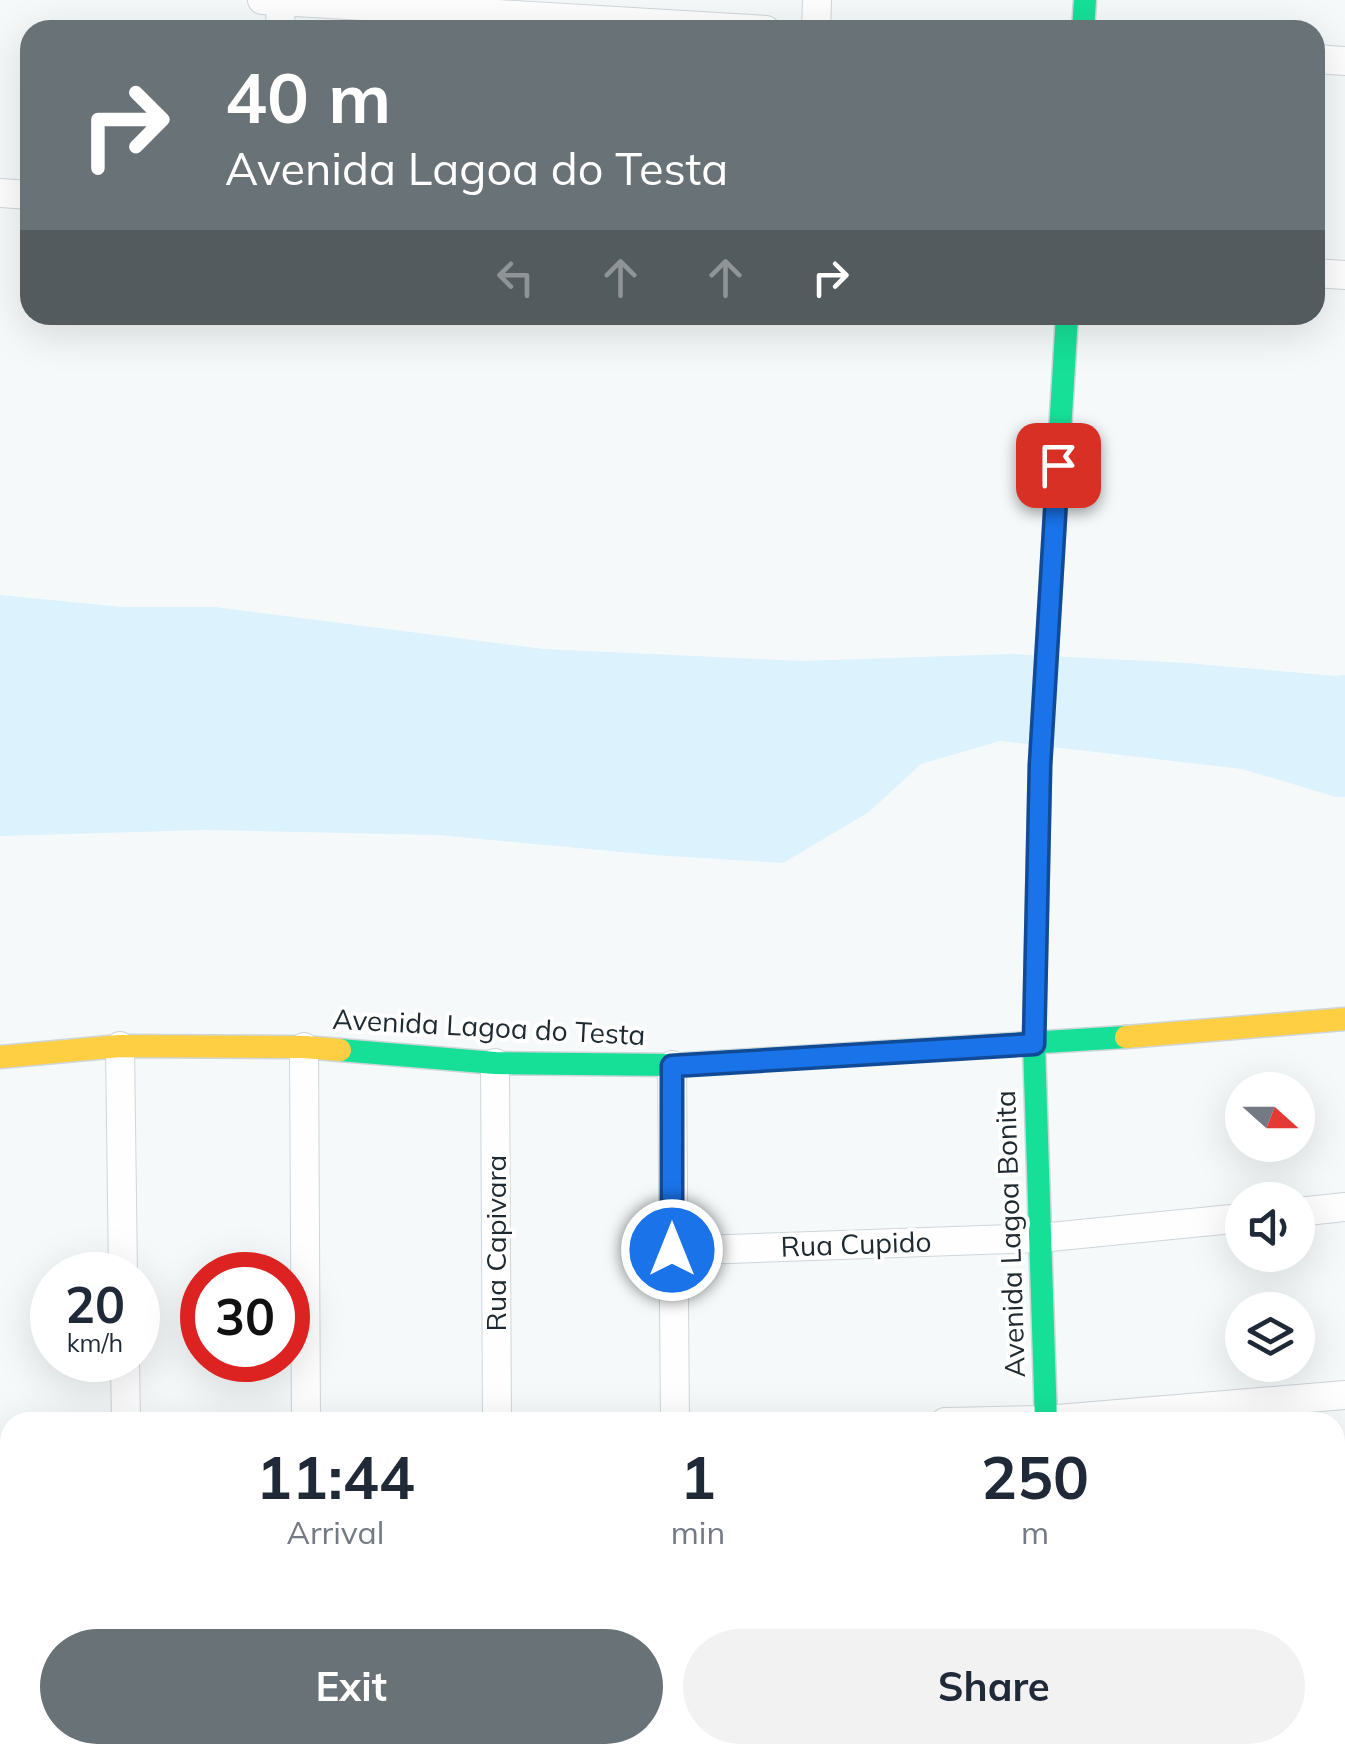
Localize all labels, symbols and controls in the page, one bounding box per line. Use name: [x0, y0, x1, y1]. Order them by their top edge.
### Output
text: 40 m: [225, 53, 391, 141]
icon: right: [60, 60, 190, 190]
text: Avenida Lagoa do Testa: [225, 140, 728, 196]
icon: left: [488, 250, 543, 305]
icon: ahead: [593, 250, 648, 305]
icon: ahead: [698, 250, 753, 305]
icon: right: [803, 250, 858, 305]
pin: [1016, 423, 1101, 508]
icon: arrive: [1031, 438, 1086, 493]
street label: Avenida Lagoa do Testa: [332, 1001, 646, 1052]
north arrow: [1225, 1072, 1315, 1162]
map controls: [1225, 1072, 1315, 1382]
street label: Avenida Lagoa Bonita: [987, 1090, 1032, 1378]
street label: Rua Capivara: [478, 1155, 513, 1331]
button: sound: [1225, 1182, 1315, 1272]
position arrow: [620, 1198, 724, 1302]
street label: Rua Cupido: [780, 1223, 932, 1264]
speed limit sign: 30: [180, 1252, 310, 1382]
text: 20: [65, 1273, 125, 1336]
button: layers: [1225, 1292, 1315, 1382]
text: km/h: [67, 1327, 123, 1358]
text: 11:44: [256, 1439, 415, 1514]
text: 1: [680, 1439, 716, 1514]
text: 250: [981, 1439, 1089, 1514]
text: Arrival: [286, 1512, 384, 1552]
text: min: [671, 1512, 725, 1552]
text: m: [1021, 1512, 1049, 1552]
button: Exit: [40, 1629, 663, 1744]
button: Share: [683, 1629, 1305, 1744]

